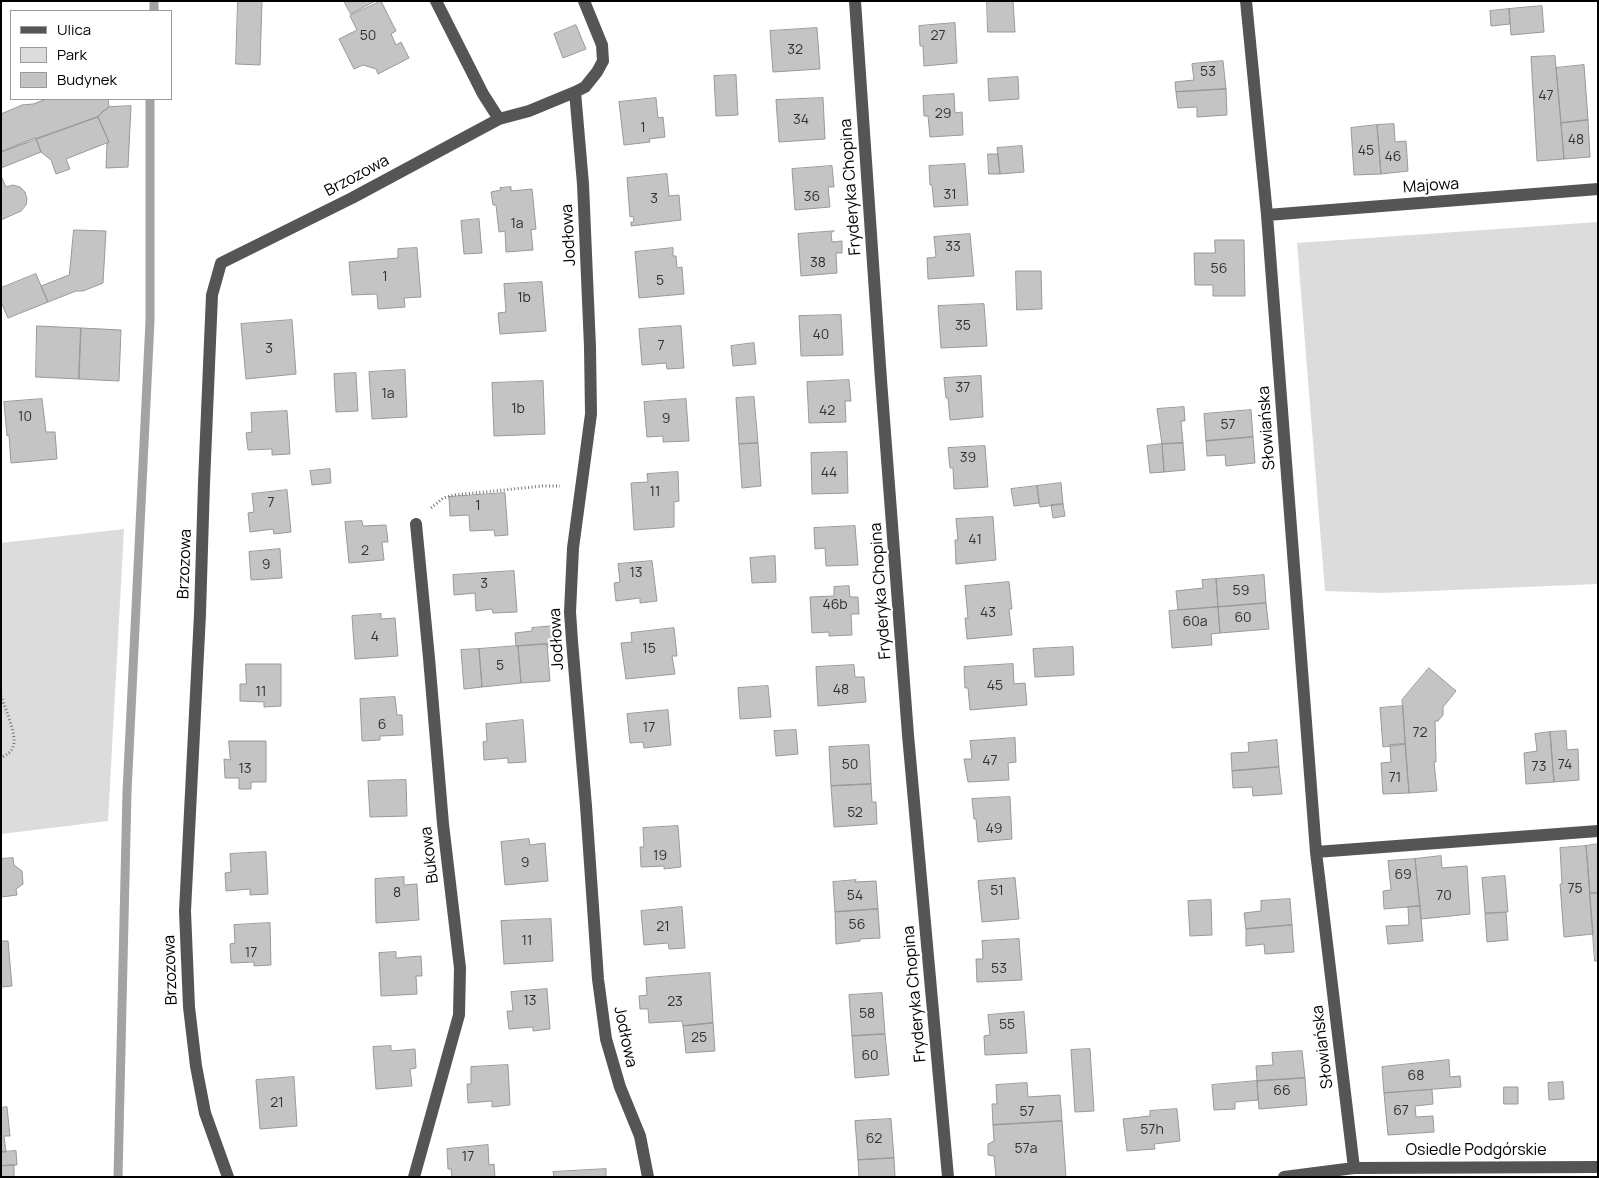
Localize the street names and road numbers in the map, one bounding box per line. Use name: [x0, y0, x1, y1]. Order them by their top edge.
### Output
street label: Fryderyka Chopina: [837, 118, 865, 256]
street label: Brzozowa: [321, 151, 393, 201]
street label: Majowa: [1402, 174, 1460, 198]
street label: Jodłowa: [558, 204, 580, 266]
street label: Słowiańska: [1254, 385, 1280, 471]
street label: Fryderyka Chopina: [867, 522, 895, 660]
street label: Brzozowa: [174, 529, 196, 599]
street label: Jodłowa: [546, 608, 568, 670]
street label: Bukowa: [417, 826, 443, 884]
street label: Fryderyka Chopina: [899, 925, 931, 1063]
street label: Brzozowa: [160, 935, 182, 1005]
street label: Słowiańska: [1308, 1004, 1338, 1090]
street label: Jodłowa: [609, 1005, 641, 1069]
street label: Osiedle Podgórskie: [1405, 1141, 1547, 1161]

